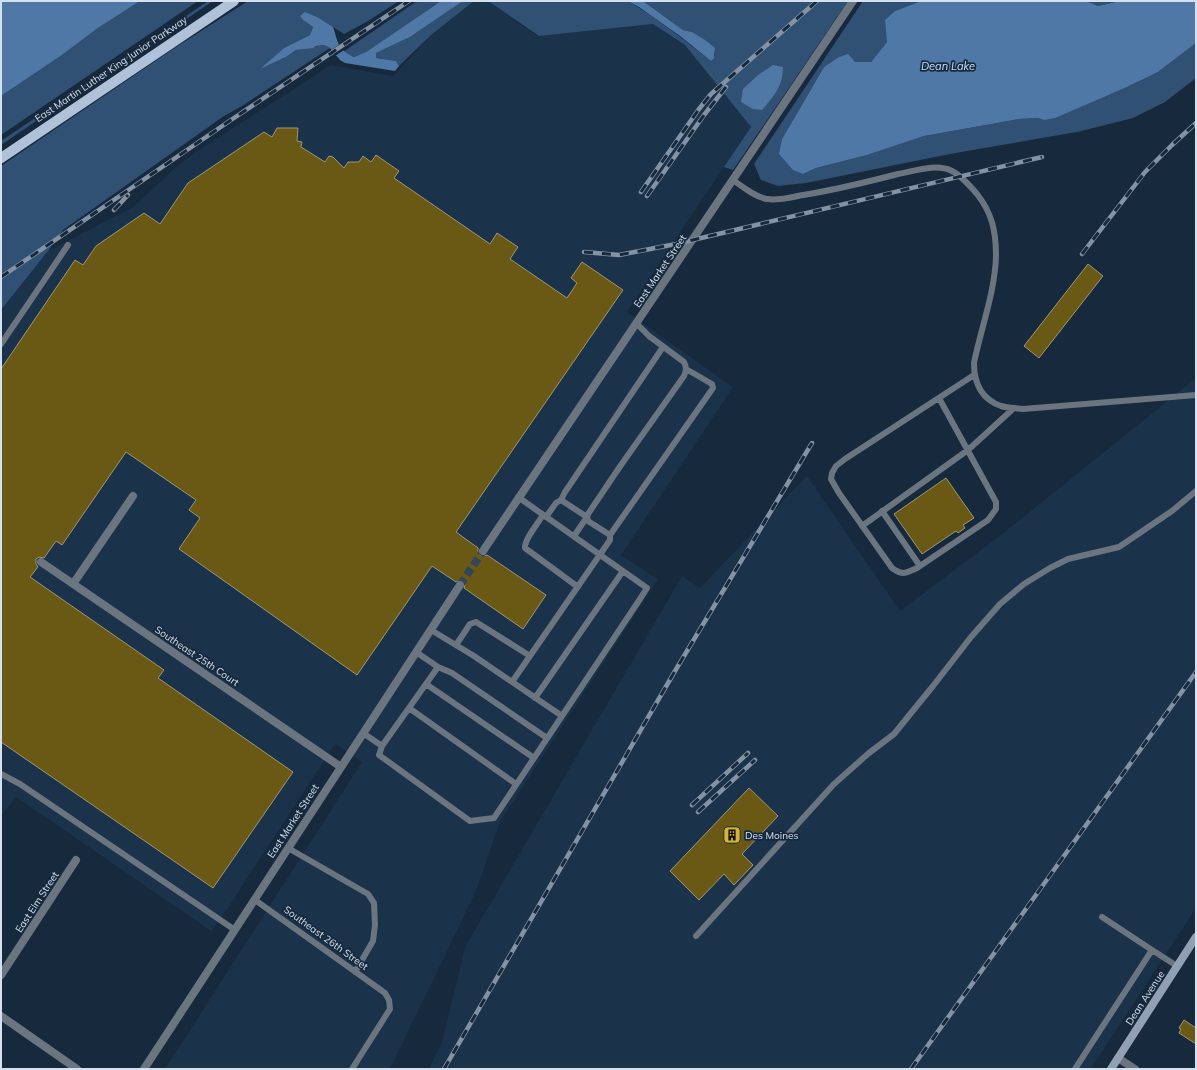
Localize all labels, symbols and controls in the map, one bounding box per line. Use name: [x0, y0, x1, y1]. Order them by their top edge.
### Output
street label: East Martin Luther King Junior Parkway: [32, 13, 190, 125]
water label: Dean Lake: [921, 59, 975, 73]
street label: East Market Street: [631, 232, 690, 310]
street label: Southeast 25th Court: [152, 623, 242, 689]
street label: East Market Street: [264, 781, 322, 860]
building icon: Des Moines: [722, 825, 742, 845]
place label: Des Moines: [745, 829, 798, 842]
street label: East Elm Street: [12, 869, 62, 935]
street label: Southeast 26th Street: [281, 903, 371, 973]
street label: Dean Avenue: [1123, 968, 1167, 1028]

